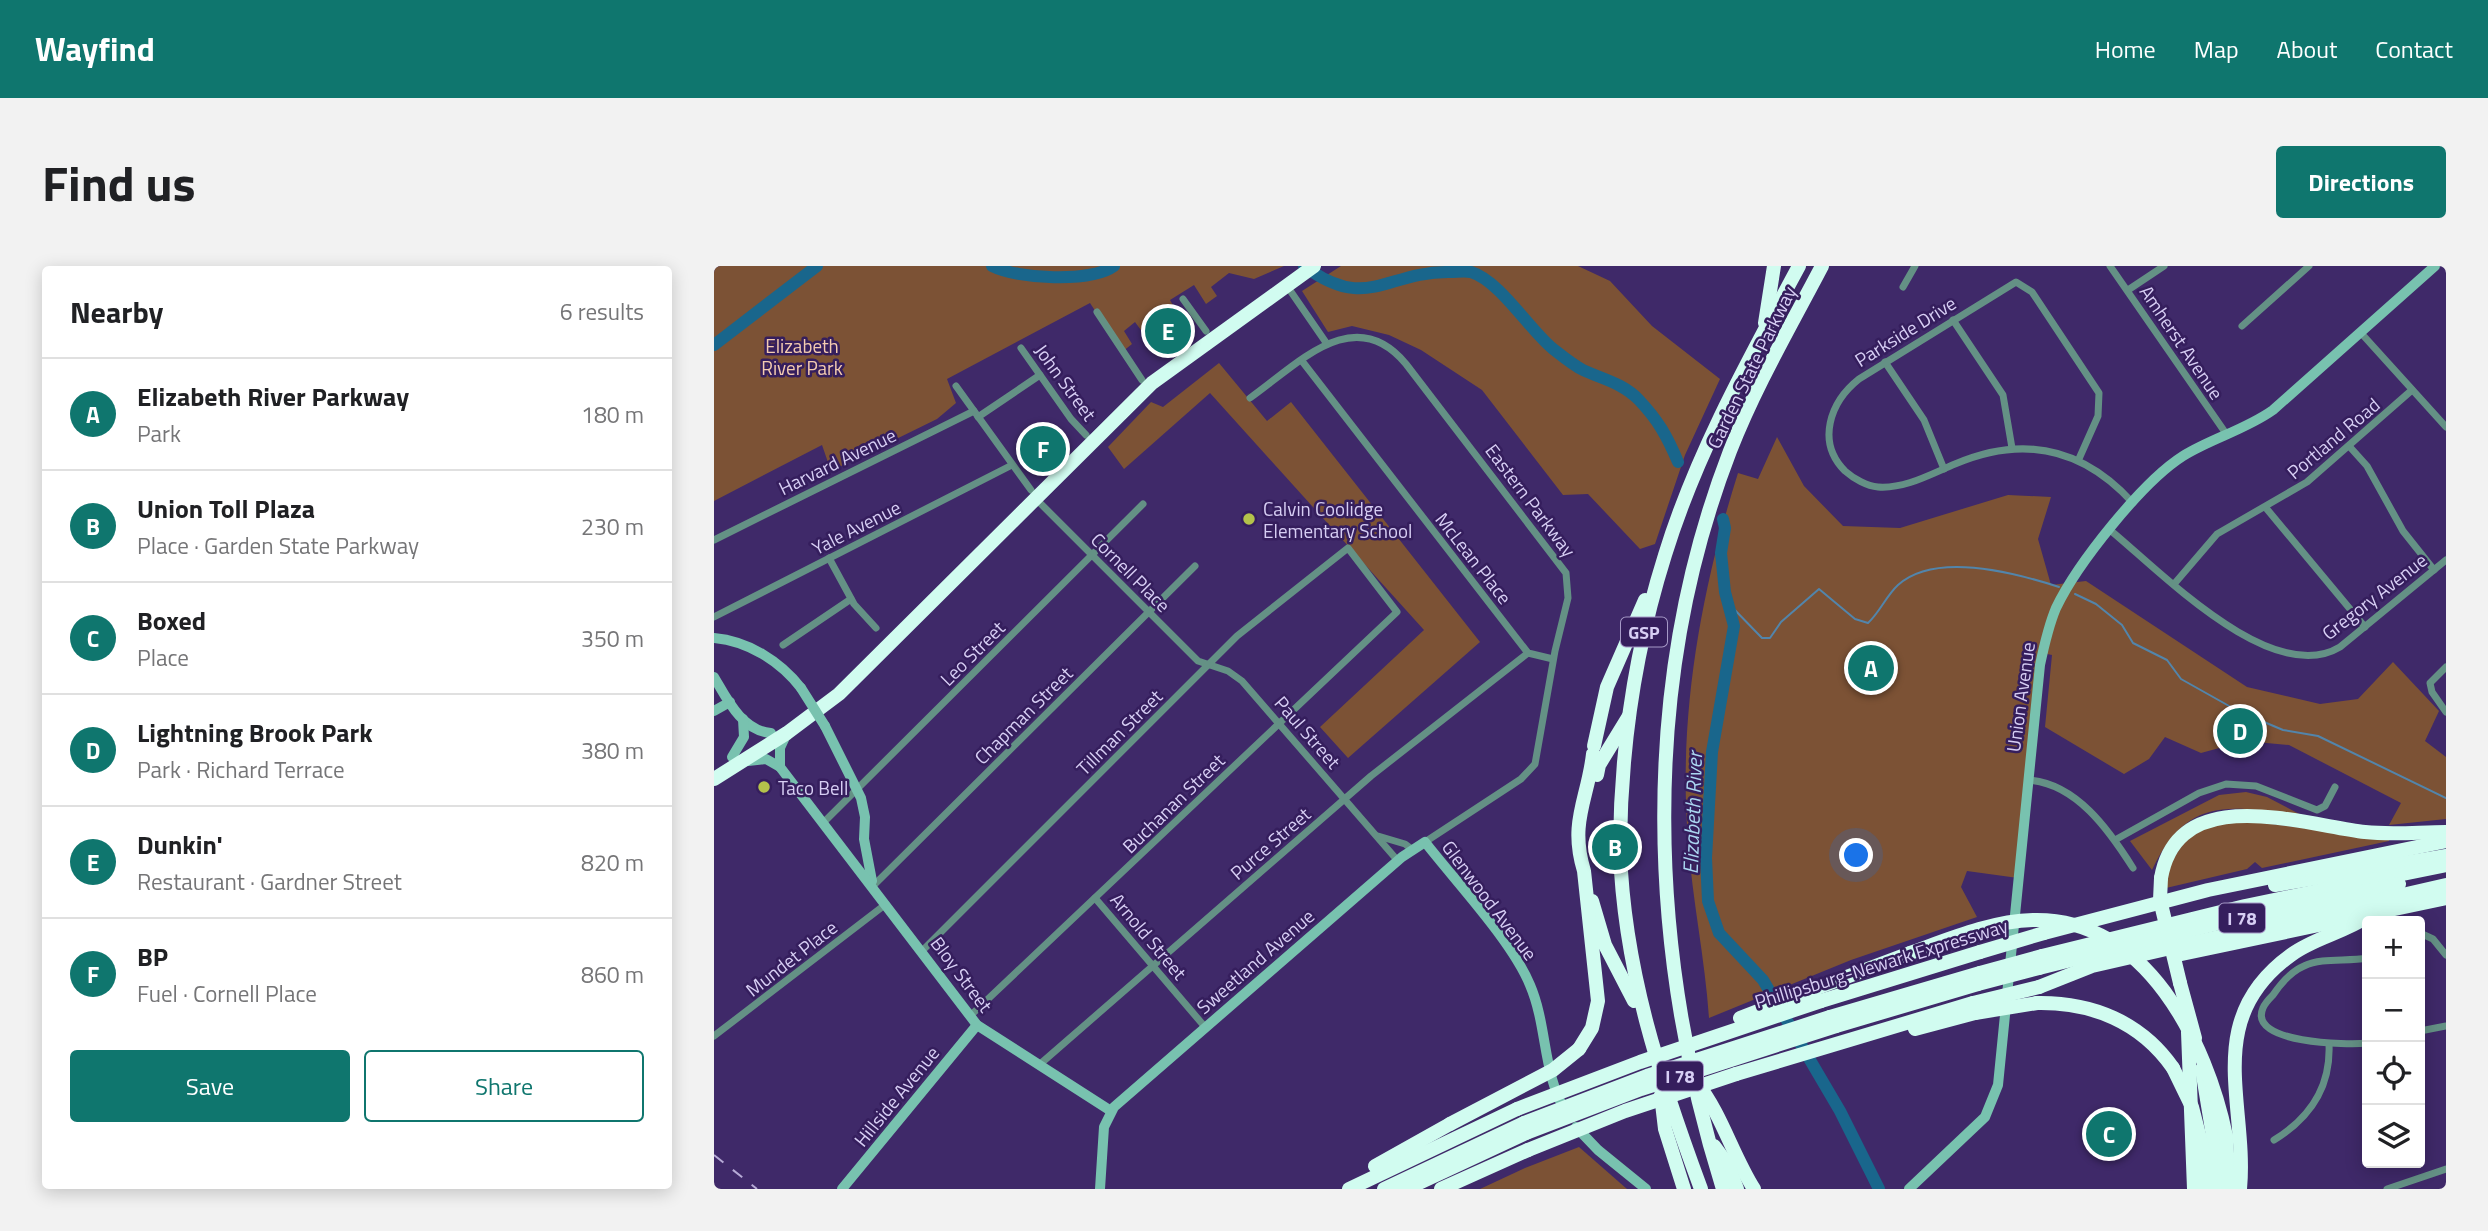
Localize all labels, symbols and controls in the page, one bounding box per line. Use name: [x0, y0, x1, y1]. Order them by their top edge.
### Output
text: Wayfind: [35, 24, 155, 74]
text: Home: [2095, 31, 2156, 67]
text: Map: [2194, 31, 2239, 67]
text: About: [2277, 31, 2337, 67]
text: Contact: [2375, 31, 2453, 67]
text: Find us: [42, 145, 196, 220]
button: Directions: [2276, 146, 2446, 218]
street label: Amherst Avenue: [2133, 279, 2231, 405]
street label: Garden State Parkway: [1699, 281, 1803, 453]
street label: Parkside Drive: [1849, 288, 1961, 374]
text: Nearby: [70, 289, 163, 335]
text: 6 results: [560, 294, 644, 329]
pin: E: [1145, 305, 1191, 357]
park label: Elizabeth River Park: [761, 331, 843, 382]
street label: John Street: [1028, 337, 1104, 427]
text: Elizabeth River Parkway: [137, 377, 409, 416]
street label: Portland Road: [2280, 390, 2386, 486]
text: A: [86, 397, 100, 432]
text: 180 m: [581, 397, 644, 432]
text: Park: [137, 416, 181, 451]
street label: Harvard Avenue: [773, 420, 901, 502]
pin: F: [1020, 423, 1066, 475]
street label: Eastern Parkway: [1479, 437, 1583, 563]
text: Union Toll Plaza: [137, 489, 315, 528]
street label: Yale Avenue: [807, 492, 905, 562]
place label: Calvin Coolidge Elementary School: [1263, 494, 1412, 545]
street label: McLean Place: [1429, 506, 1519, 610]
text: B: [86, 509, 100, 544]
text: 230 m: [581, 509, 644, 544]
marker: Calvin Coolidge Elementary School: [1241, 511, 1257, 527]
street label: Cornell Place: [1085, 526, 1177, 618]
text: Place · Garden State Parkway: [137, 528, 419, 563]
street label: Gregory Avenue: [2315, 546, 2433, 646]
text: Boxed: [137, 601, 206, 640]
street label: Leo Street: [933, 614, 1011, 692]
road number: GSP: [1621, 618, 1667, 646]
text: C: [87, 621, 99, 656]
text: 350 m: [581, 621, 644, 656]
text: Place: [137, 640, 189, 675]
street label: Union Avenue: [1998, 640, 2042, 754]
pin: A: [1848, 642, 1894, 694]
street label: Chapman Street: [967, 659, 1079, 771]
street label: Tillman Street: [1069, 682, 1169, 782]
street label: Paul Street: [1268, 689, 1348, 775]
pin: D: [2217, 705, 2263, 757]
text: Lightning Brook Park: [137, 713, 373, 752]
text: D: [86, 733, 100, 768]
text: 380 m: [581, 733, 644, 768]
street label: Buchanan Street: [1115, 746, 1231, 860]
water label: Elizabeth River: [1674, 749, 1710, 875]
text: Park · Richard Terrace: [137, 752, 345, 787]
place label: Taco Bell: [778, 773, 848, 802]
marker: Taco Bell: [756, 779, 772, 795]
street label: Purce Street: [1223, 799, 1317, 886]
pin: B: [1592, 821, 1638, 873]
text: Dunkin': [137, 825, 223, 864]
street label: Glenwood Avenue: [1435, 834, 1545, 966]
your location: [1839, 838, 1873, 872]
text: E: [87, 845, 99, 880]
text: 820 m: [581, 845, 644, 880]
text: Restaurant · Gardner Street: [137, 864, 402, 899]
street label: Arnold Street: [1104, 886, 1194, 986]
street label: Sweetland Avenue: [1190, 901, 1320, 1021]
road number: I 78: [2219, 904, 2265, 932]
street label: Phillipsburg-Newark Expressway: [1751, 911, 2011, 1015]
street label: Mundet Place: [739, 913, 843, 1003]
map controls: [2362, 916, 2425, 1168]
button: +: [2362, 916, 2425, 979]
street label: Bloy Street: [924, 930, 1000, 1018]
text: BP: [137, 937, 168, 976]
text: F: [87, 957, 99, 992]
text: 860 m: [581, 957, 644, 992]
text: Fuel · Cornell Place: [137, 976, 317, 1011]
button: −: [2362, 979, 2425, 1042]
street label: Hillside Avenue: [846, 1039, 946, 1153]
button: locate: [2362, 1042, 2425, 1105]
button: Save: [70, 1050, 350, 1122]
button: Share: [364, 1050, 644, 1122]
road number: I 78: [1657, 1062, 1703, 1090]
button: layers: [2362, 1105, 2425, 1168]
pin: C: [2086, 1108, 2132, 1160]

